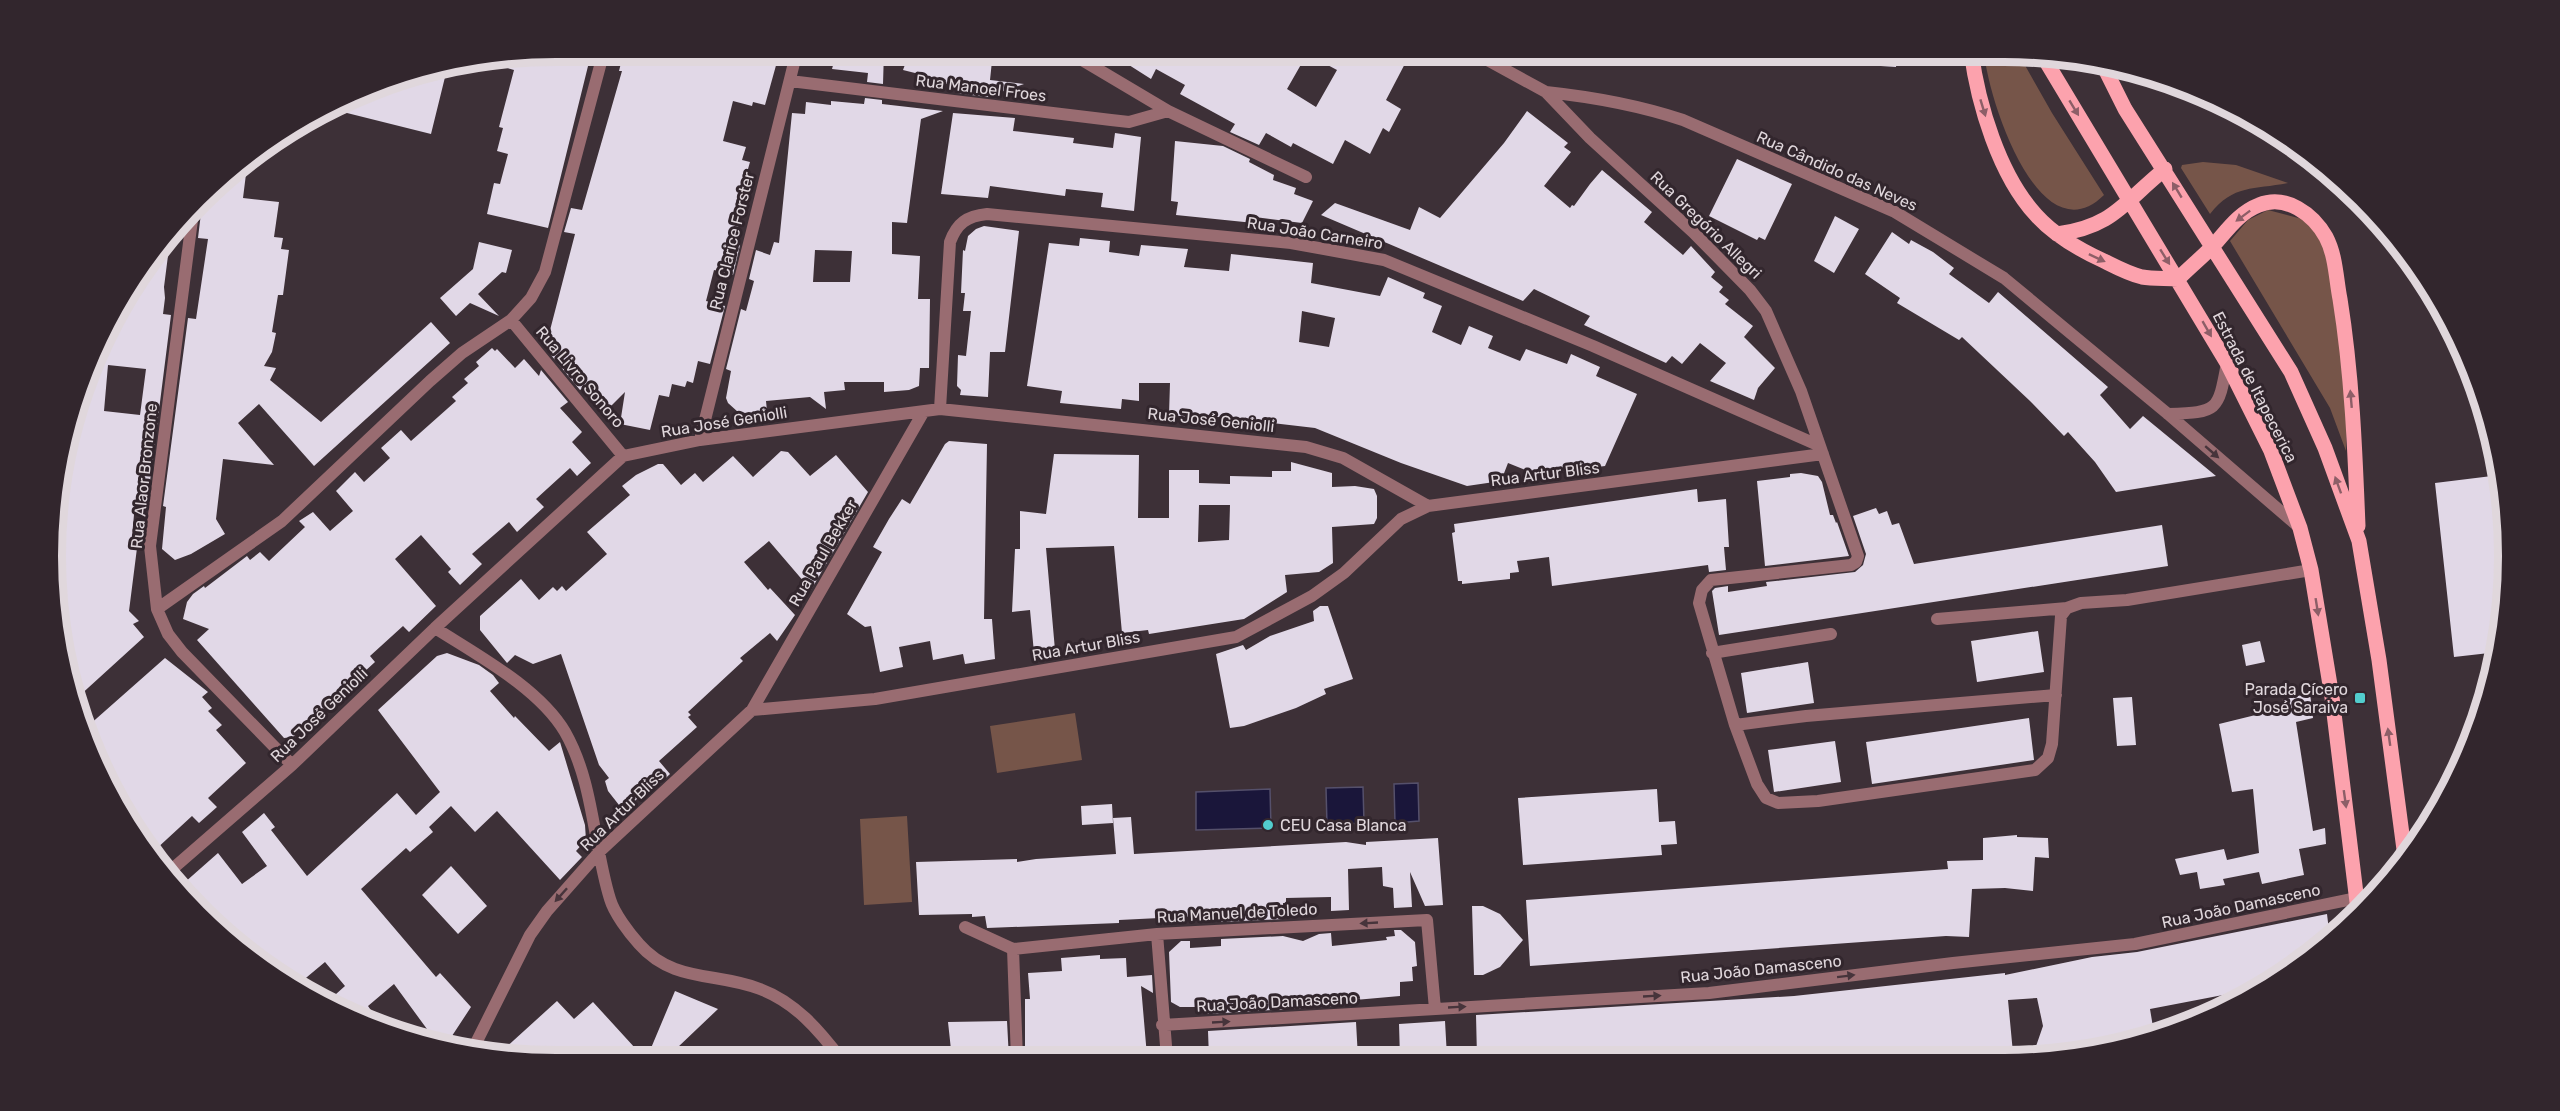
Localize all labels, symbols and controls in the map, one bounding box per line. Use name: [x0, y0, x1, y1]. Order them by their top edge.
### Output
street label: Rua Manoel Froes: [915, 71, 1047, 105]
one-way arrow: [1979, 99, 1988, 117]
one-way arrow: [2068, 100, 2079, 116]
street label: Rua Cândido das Neves: [1754, 127, 1920, 215]
street label: Rua Gregório Allegri: [1647, 167, 1765, 283]
street label: Rua Clarice Forster: [706, 170, 758, 312]
one-way arrow: [2172, 182, 2183, 198]
one-way arrow: [2235, 209, 2250, 221]
street label: Rua João Carneiro: [1246, 213, 1384, 253]
one-way arrow: [2160, 249, 2171, 265]
one-way arrow: [2088, 253, 2105, 262]
street label: Estrada de Itapecerica: [2209, 308, 2301, 466]
one-way arrow: [2202, 321, 2213, 337]
street label: Rua Livro Sonoro: [532, 322, 628, 432]
one-way arrow: [2347, 389, 2356, 408]
street label: Rua Alaor Bronzone: [127, 402, 161, 550]
street label: Rua José Geniolli: [660, 403, 788, 441]
street label: Rua José Geniolli: [1147, 404, 1275, 436]
one-way arrow: [2204, 445, 2219, 458]
street label: Rua Artur Bliss: [1489, 458, 1601, 490]
one-way arrow: [2333, 476, 2343, 494]
street label: Rua Paul Bekker: [785, 496, 861, 610]
one-way arrow: [2312, 597, 2321, 616]
street label: Rua Artur Bliss: [1030, 627, 1142, 665]
street label: Rua José Geniolli: [267, 664, 371, 766]
place label: Parada Cícero José Saraiva: [2245, 680, 2348, 717]
marker: Parada Cícero José Saraiva: [2353, 691, 2367, 705]
one-way arrow: [2384, 727, 2394, 746]
street label: Rua Artur Bliss: [576, 765, 668, 855]
one-way arrow: [2341, 790, 2350, 809]
place label: CEU Casa Blanca: [1280, 816, 1407, 835]
marker: CEU Casa Blanca: [1261, 818, 1275, 832]
street label: Rua João Damasceno: [2160, 880, 2322, 932]
one-way arrow: [555, 887, 568, 902]
street label: Rua Manuel de Toledo: [1156, 899, 1318, 927]
one-way arrow: [1359, 918, 1378, 927]
street label: Rua João Damasceno: [1680, 951, 1842, 987]
one-way arrow: [1837, 971, 1856, 981]
street label: Rua João Damasceno: [1196, 988, 1358, 1016]
one-way arrow: [1643, 991, 1662, 1001]
one-way arrow: [1448, 1003, 1467, 1012]
one-way arrow: [1211, 1017, 1230, 1026]

